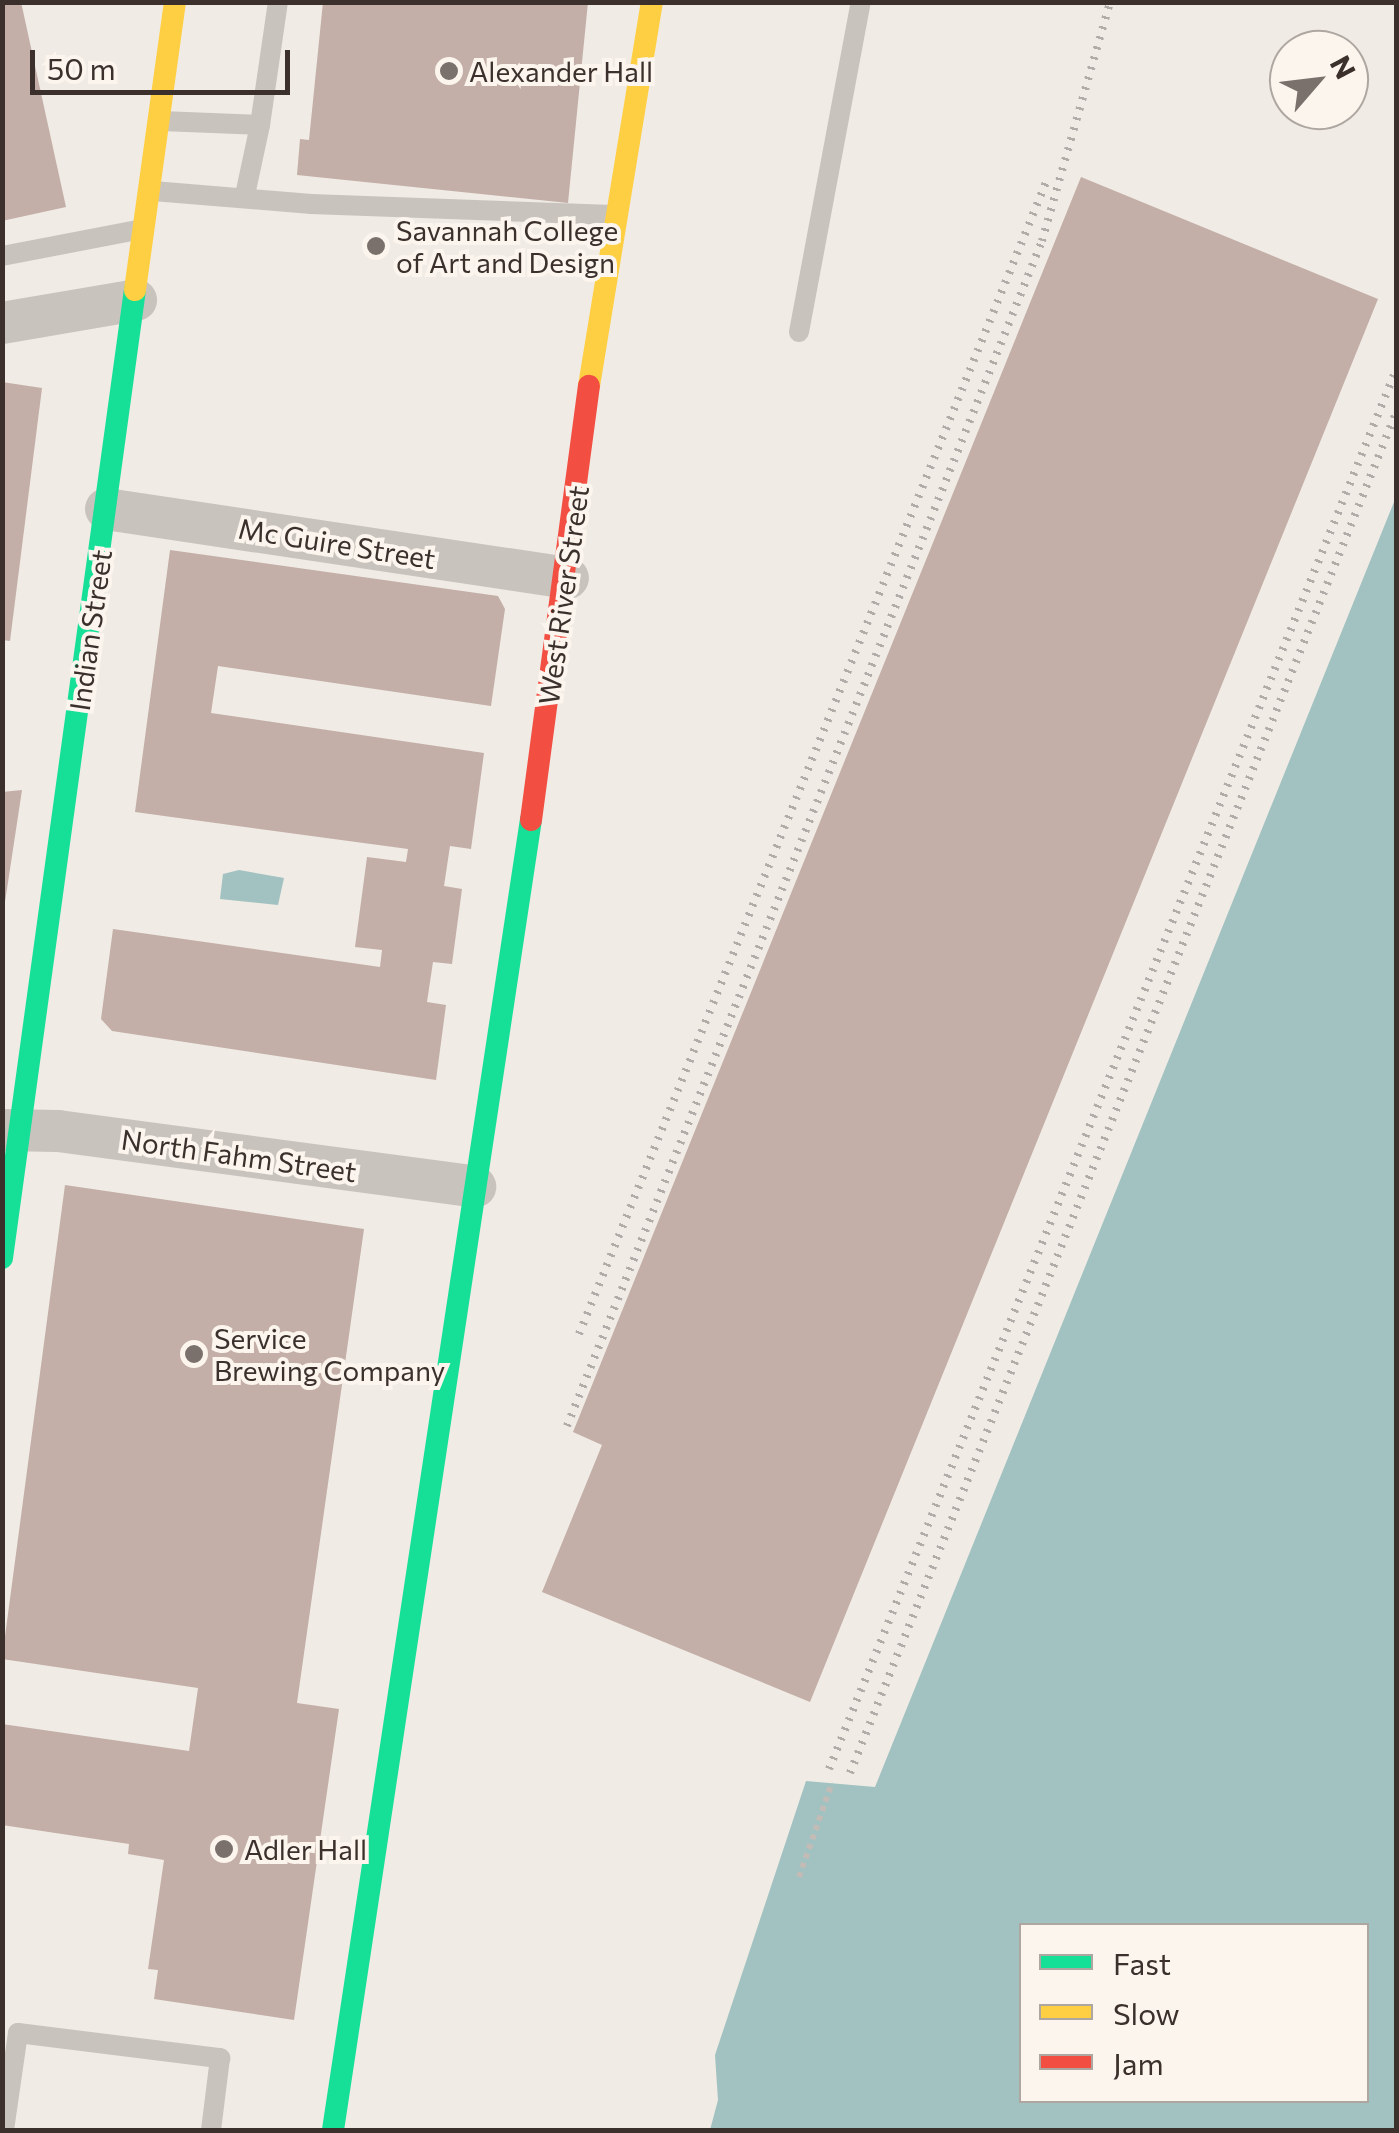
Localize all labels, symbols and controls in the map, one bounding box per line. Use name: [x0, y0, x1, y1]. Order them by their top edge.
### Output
scale bar: [35, 30, 295, 92]
north arrow: [1269, 30, 1369, 130]
text: 50 m: [47, 49, 116, 86]
text: N: [1324, 50, 1364, 84]
place label: Alexander Hall: [469, 54, 653, 88]
marker: Alexander Hall: [438, 60, 460, 82]
place label: Savannah College of Art and Design: [396, 213, 618, 279]
marker: Savannah College of Art and Design: [365, 235, 387, 257]
street label: West River Street: [531, 483, 595, 707]
street label: Mc Guire Street: [236, 511, 438, 575]
street label: Indian Street: [62, 547, 118, 713]
street label: North Fahm Street: [119, 1122, 359, 1188]
place label: Service Brewing Company: [214, 1321, 445, 1387]
marker: Service Brewing Company: [183, 1343, 205, 1365]
place label: Adler Hall: [244, 1832, 367, 1866]
marker: Adler Hall: [213, 1838, 235, 1860]
legend: [1019, 1923, 1369, 2103]
text: Fast: [1113, 1944, 1171, 1981]
text: Slow: [1113, 1994, 1180, 2031]
text: Jam: [1113, 2044, 1164, 2081]

